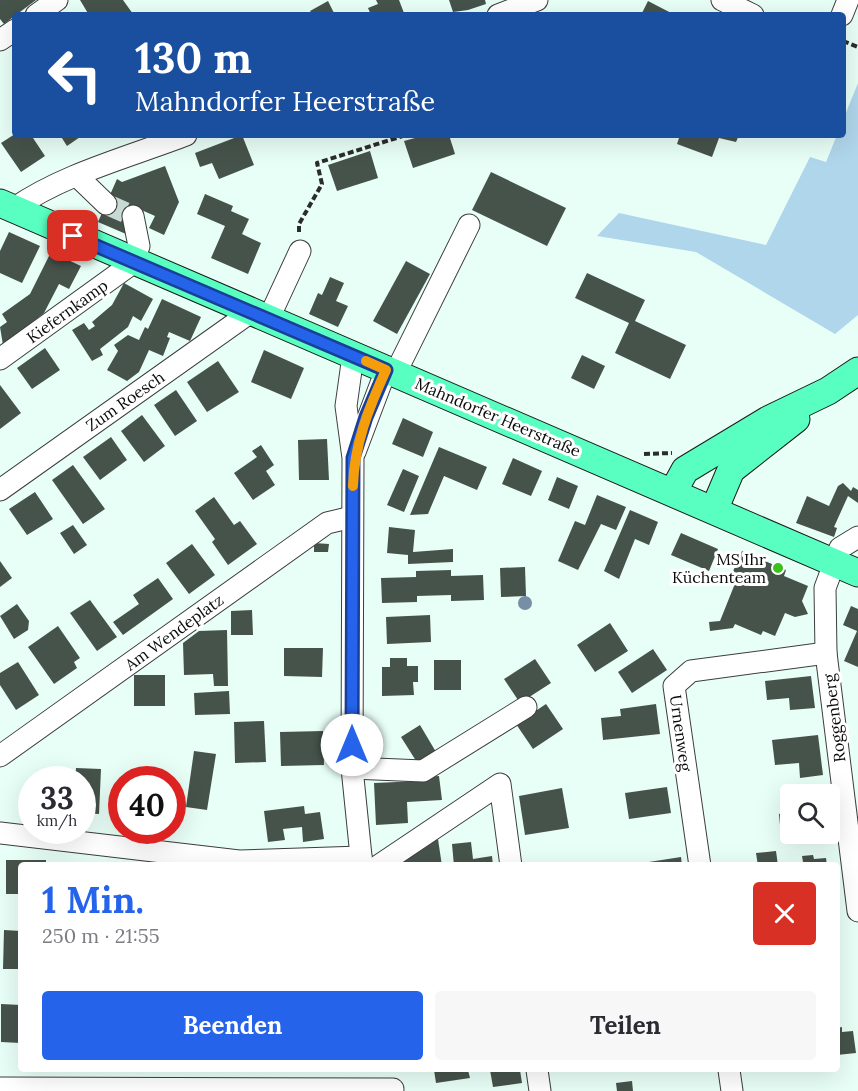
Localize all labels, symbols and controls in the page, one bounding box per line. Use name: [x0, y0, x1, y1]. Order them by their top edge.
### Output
text: 130 m: [135, 31, 252, 85]
icon: left: [36, 36, 114, 114]
text: Mahndorfer Heerstraße: [135, 84, 435, 118]
pin: [47, 210, 98, 261]
icon: arrive: [56, 219, 89, 252]
street label: Kiefernkamp: [23, 275, 111, 347]
street label: Zum Roesch: [82, 366, 168, 435]
street label: Mahndorfer Heerstraße: [412, 373, 584, 461]
place label: MS Ihr Küchenteam: [672, 549, 766, 587]
marker: MS Ihr Küchenteam: [771, 561, 785, 575]
street label: Am Wendeplatz: [120, 590, 227, 675]
street label: Roggenberg: [819, 671, 849, 763]
street label: Urnenweg: [666, 694, 696, 774]
position arrow: [320, 713, 384, 777]
speed limit sign: 40: [108, 766, 186, 844]
text: 33: [40, 779, 74, 817]
map controls: [780, 784, 840, 844]
button: search: [780, 784, 840, 844]
text: km/h: [37, 811, 77, 830]
text: 1 Min.: [42, 877, 144, 923]
button: close: [753, 882, 816, 945]
text: 250 m · 21:55: [42, 923, 160, 948]
button: Beenden: [42, 991, 423, 1060]
button: Teilen: [435, 991, 816, 1060]

